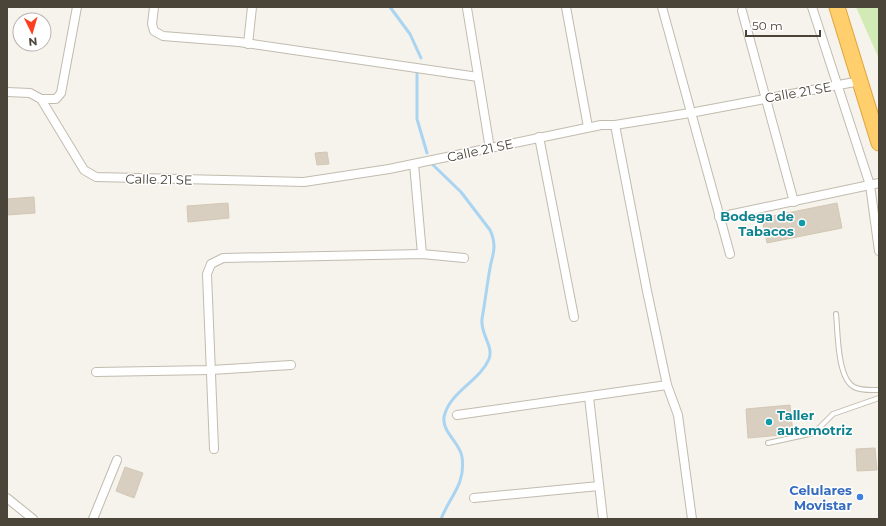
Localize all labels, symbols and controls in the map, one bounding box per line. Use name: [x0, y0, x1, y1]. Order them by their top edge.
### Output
north arrow: [12, 12, 52, 52]
scale bar: [746, 12, 820, 38]
text: 50 m: [752, 18, 783, 33]
text: N: [28, 35, 38, 49]
street label: Calle 21 SE: [764, 78, 832, 106]
street label: Calle 21 SE: [445, 135, 515, 165]
street label: Calle 21 SE: [125, 170, 193, 188]
place label: Bodega de Tabacos: [720, 208, 794, 239]
marker: Bodega de Tabacos: [797, 218, 807, 228]
place label: Taller automotriz: [777, 407, 852, 438]
marker: Taller automotriz: [764, 417, 774, 427]
place label: Celulares Movistar: [789, 482, 852, 513]
marker: Celulares Movistar: [855, 492, 865, 502]

